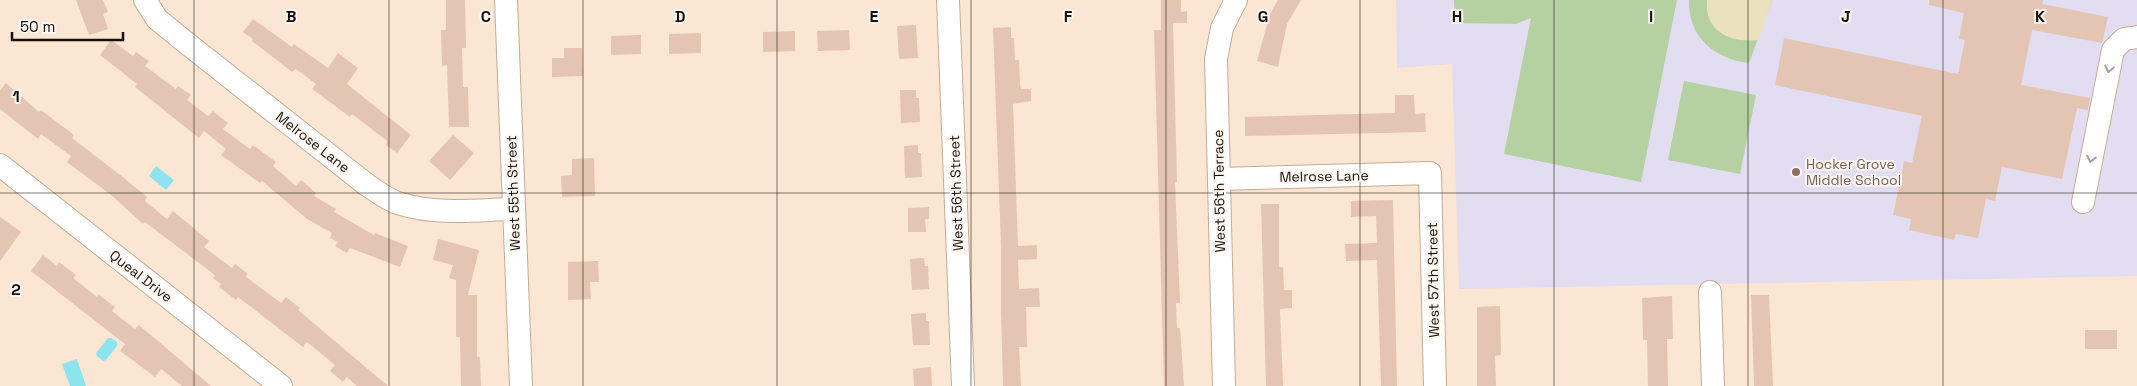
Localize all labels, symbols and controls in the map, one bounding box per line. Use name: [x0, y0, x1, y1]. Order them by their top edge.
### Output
text: B: [286, 6, 296, 27]
text: C: [481, 6, 491, 27]
text: D: [675, 6, 685, 27]
text: E: [870, 6, 879, 27]
text: F: [1064, 6, 1073, 27]
text: G: [1258, 6, 1268, 27]
text: H: [1452, 6, 1462, 27]
text: I: [1649, 6, 1653, 27]
text: J: [1841, 6, 1851, 27]
text: K: [2035, 6, 2045, 27]
scale bar: [12, 10, 124, 42]
text: 50 m: [20, 17, 55, 36]
one-way arrow: [2104, 65, 2115, 74]
text: 1: [12, 86, 20, 107]
street label: Melrose Lane: [272, 107, 354, 177]
street label: West 56th Terrace: [1209, 129, 1229, 253]
street label: West 55th Street: [502, 135, 524, 251]
street label: West 56th Street: [945, 135, 967, 251]
place label: Hocker Grove Middle School: [1806, 155, 1901, 189]
one-way arrow: [2086, 155, 2097, 164]
street label: Melrose Lane: [1279, 166, 1369, 186]
marker: Hocker Grove Middle School: [1790, 166, 1802, 178]
street label: West 57th Street: [1423, 222, 1443, 338]
street label: Queal Drive: [106, 246, 176, 306]
text: 2: [11, 279, 21, 300]

